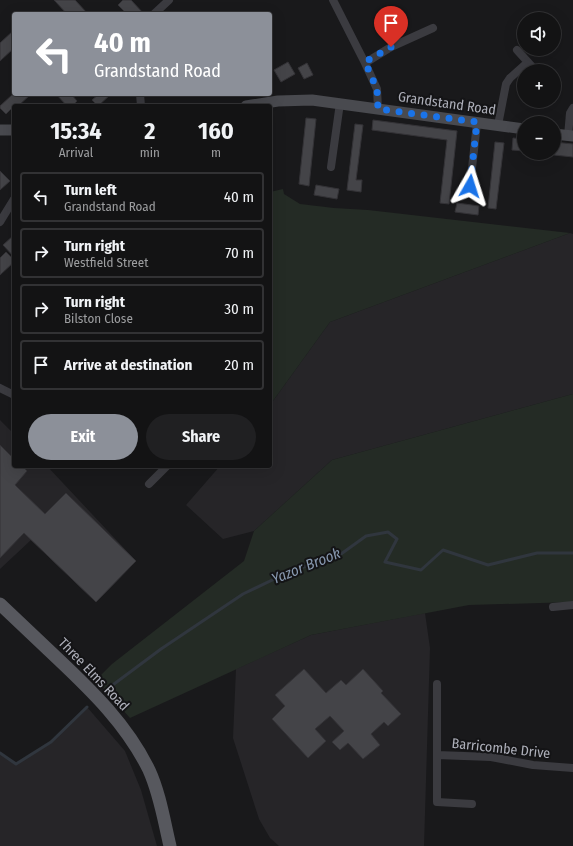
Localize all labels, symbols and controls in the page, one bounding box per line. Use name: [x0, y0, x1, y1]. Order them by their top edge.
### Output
pin: [374, 6, 408, 47]
icon: arrive: [380, 12, 402, 34]
map controls: [517, 12, 561, 160]
button: sound: [517, 12, 561, 56]
text: 40 m: [94, 26, 151, 59]
icon: left: [28, 28, 80, 80]
text: Grandstand Road: [94, 60, 221, 82]
button: +: [517, 64, 561, 108]
street label: Grandstand Road: [397, 88, 497, 119]
button: −: [517, 116, 561, 160]
text: 15:34: [50, 117, 102, 145]
text: 2: [144, 117, 155, 145]
text: 160: [198, 117, 234, 145]
text: Arrival: [59, 145, 93, 160]
text: min: [140, 145, 160, 160]
text: m: [211, 145, 221, 160]
position arrow: [449, 165, 491, 207]
text: Turn left: [64, 181, 117, 199]
icon: left: [30, 186, 52, 208]
text: 40 m: [224, 188, 254, 206]
text: Grandstand Road: [64, 199, 156, 214]
text: Turn right: [64, 237, 125, 255]
icon: right: [30, 242, 52, 264]
text: 70 m: [225, 244, 254, 262]
text: Westfield Street: [64, 255, 148, 270]
text: Turn right: [64, 293, 125, 311]
icon: right: [30, 298, 52, 320]
text: 30 m: [224, 300, 254, 318]
text: Bilston Close: [64, 311, 133, 326]
icon: arrive: [30, 354, 52, 376]
text: Arrive at destination: [64, 356, 192, 374]
text: 20 m: [225, 356, 254, 374]
button: Exit: [28, 414, 138, 460]
button: Share: [146, 414, 256, 460]
water label: Yazor Brook: [269, 544, 344, 588]
street label: Three Elms Road: [55, 634, 133, 714]
street label: Barricombe Drive: [451, 735, 551, 762]

